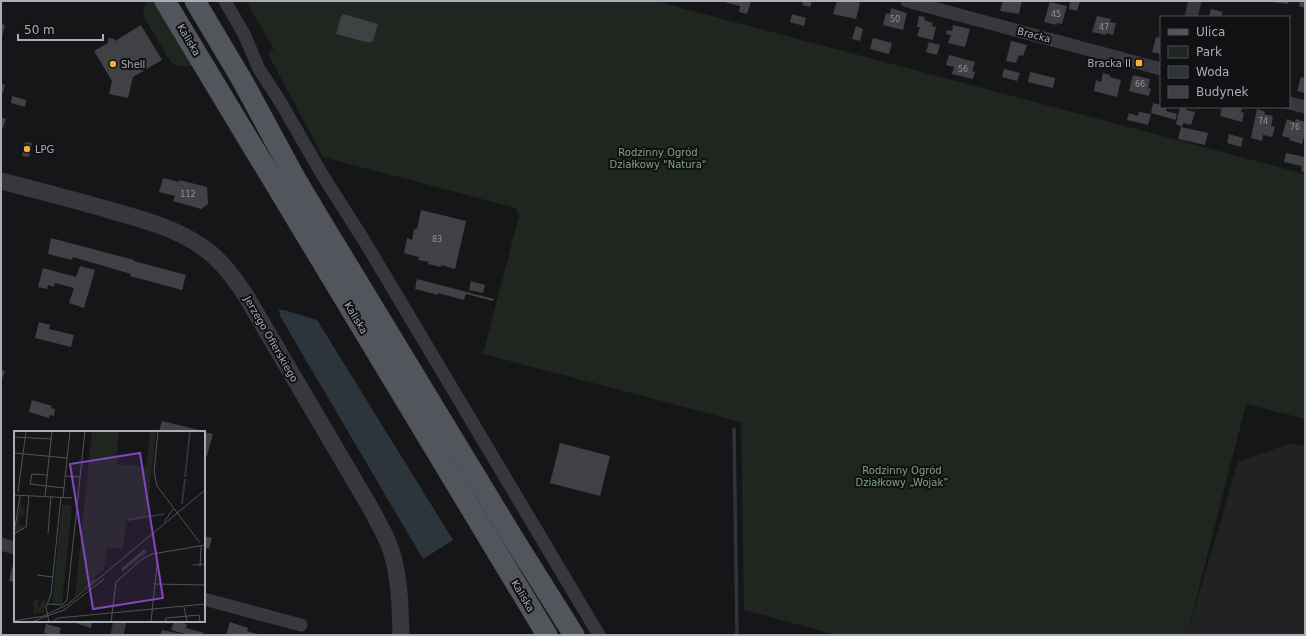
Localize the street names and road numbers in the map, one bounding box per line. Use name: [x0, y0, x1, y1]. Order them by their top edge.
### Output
street label: Kaliska: [175, 22, 203, 58]
street label: Bracka: [1016, 25, 1052, 45]
street label: Jerzego Ofierskiego: [241, 293, 300, 384]
street label: Kaliska: [342, 300, 370, 336]
street label: Kaliska: [509, 578, 537, 614]

